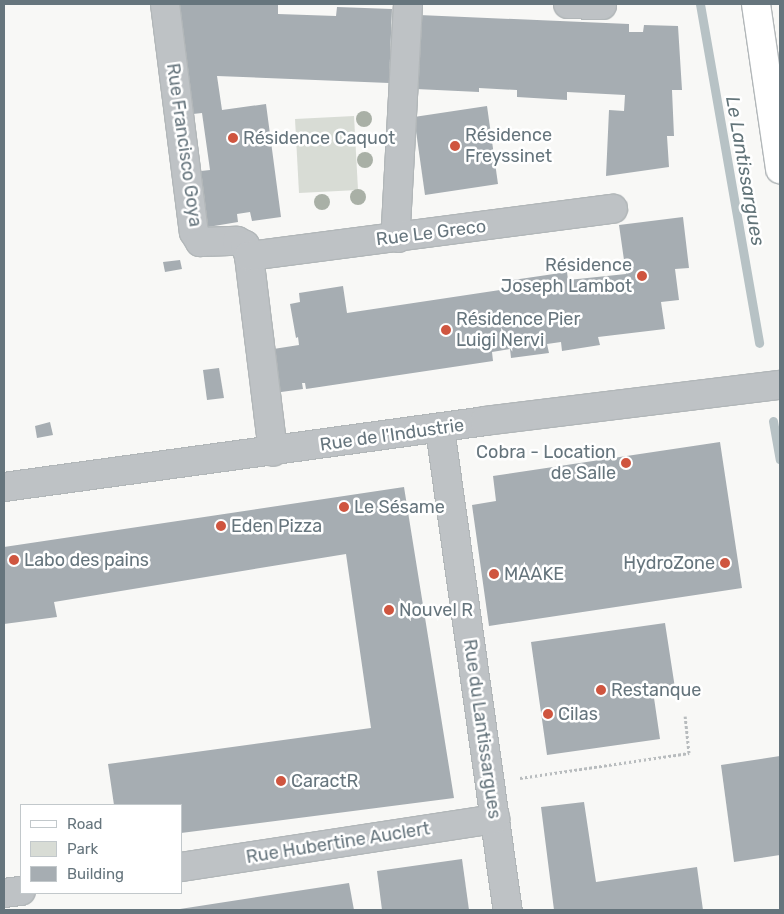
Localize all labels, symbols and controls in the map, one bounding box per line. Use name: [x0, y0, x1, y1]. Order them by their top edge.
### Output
street label: Rue Francisco Goya: [162, 62, 206, 228]
water label: Le Lantissargues: [721, 95, 769, 247]
place label: Résidence Freyssinet: [465, 125, 552, 168]
place label: Résidence Caquot: [243, 127, 395, 149]
marker: Résidence Caquot: [227, 132, 239, 144]
marker: Résidence Freyssinet: [449, 140, 461, 152]
street label: Rue Le Greco: [375, 216, 487, 250]
place label: Résidence Joseph Lambot: [501, 255, 632, 298]
marker: Résidence Joseph Lambot: [636, 270, 648, 282]
place label: Résidence Pier Luigi Nervi: [456, 309, 580, 352]
marker: Résidence Pier Luigi Nervi: [440, 324, 452, 336]
street label: Rue de l'Industrie: [318, 414, 466, 456]
place label: Cobra - Location de Salle: [476, 442, 616, 484]
marker: Cobra - Location de Salle: [620, 457, 632, 469]
place label: Le Sésame: [354, 496, 445, 518]
marker: Le Sésame: [338, 501, 350, 513]
place label: Eden Pizza: [231, 515, 322, 537]
marker: Eden Pizza: [215, 520, 227, 532]
place label: Labo des pains: [24, 549, 149, 571]
place label: HydroZone: [623, 552, 715, 574]
marker: Labo des pains: [8, 554, 20, 566]
marker: HydroZone: [719, 557, 731, 569]
place label: MAAKE: [504, 563, 564, 585]
marker: MAAKE: [488, 568, 500, 580]
place label: Nouvel R: [399, 599, 473, 621]
marker: Nouvel R: [383, 604, 395, 616]
street label: Rue du Lantissargues: [459, 638, 505, 820]
place label: Restanque: [611, 679, 701, 701]
marker: Restanque: [595, 684, 607, 696]
place label: Cilas: [558, 703, 598, 725]
marker: Cilas: [542, 708, 554, 720]
place label: CaractR: [291, 770, 358, 792]
marker: CaractR: [275, 775, 287, 787]
legend: [20, 804, 182, 894]
text: Road: [67, 815, 103, 833]
street label: Rue Hubertine Auclert: [244, 818, 432, 868]
text: Park: [67, 840, 98, 858]
text: Building: [67, 865, 124, 883]

